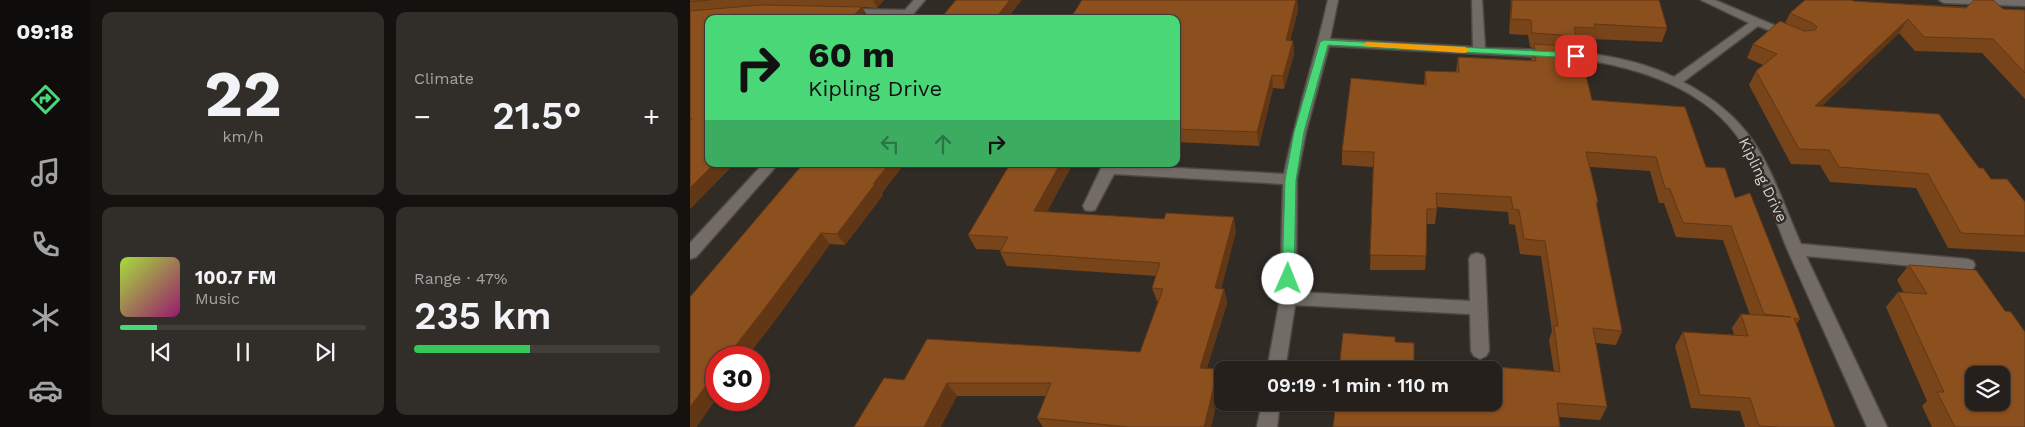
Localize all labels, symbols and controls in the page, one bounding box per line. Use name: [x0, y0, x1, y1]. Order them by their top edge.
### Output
text: 09:18: [16, 19, 74, 44]
text: 60 m: [808, 34, 895, 76]
icon: right: [725, 35, 790, 100]
pin: [1555, 35, 1597, 77]
icon: arrive: [1562, 42, 1590, 70]
text: 22: [204, 56, 282, 132]
text: Climate: [414, 69, 474, 88]
text: Kipling Drive: [808, 76, 942, 101]
icon: directions: [28, 82, 63, 117]
text: 21.5°: [492, 94, 582, 138]
text: −: [414, 100, 431, 133]
text: +: [643, 100, 660, 133]
text: km/h: [222, 127, 264, 146]
icon: left: [876, 130, 904, 158]
icon: ahead: [929, 130, 957, 158]
icon: right: [982, 130, 1010, 158]
street label: Kipling Drive: [1735, 135, 1791, 225]
icon: music: [28, 155, 63, 190]
icon: phone: [28, 227, 63, 262]
position arrow: [1261, 252, 1313, 304]
text: 100.7 FM: [195, 266, 276, 289]
text: Range · 47%: [414, 269, 508, 288]
text: Music: [195, 289, 240, 308]
text: 235 km: [414, 294, 551, 338]
icon: climate: [28, 300, 63, 335]
icon: previous: [147, 338, 175, 366]
icon: pause: [229, 338, 257, 366]
icon: next: [311, 338, 339, 366]
speed limit sign: 30: [705, 346, 770, 411]
map controls: [1965, 366, 2010, 411]
button: layers: [1965, 366, 2010, 411]
icon: car: [28, 373, 63, 408]
text: 09:19 · 1 min · 110 m: [1267, 374, 1449, 397]

